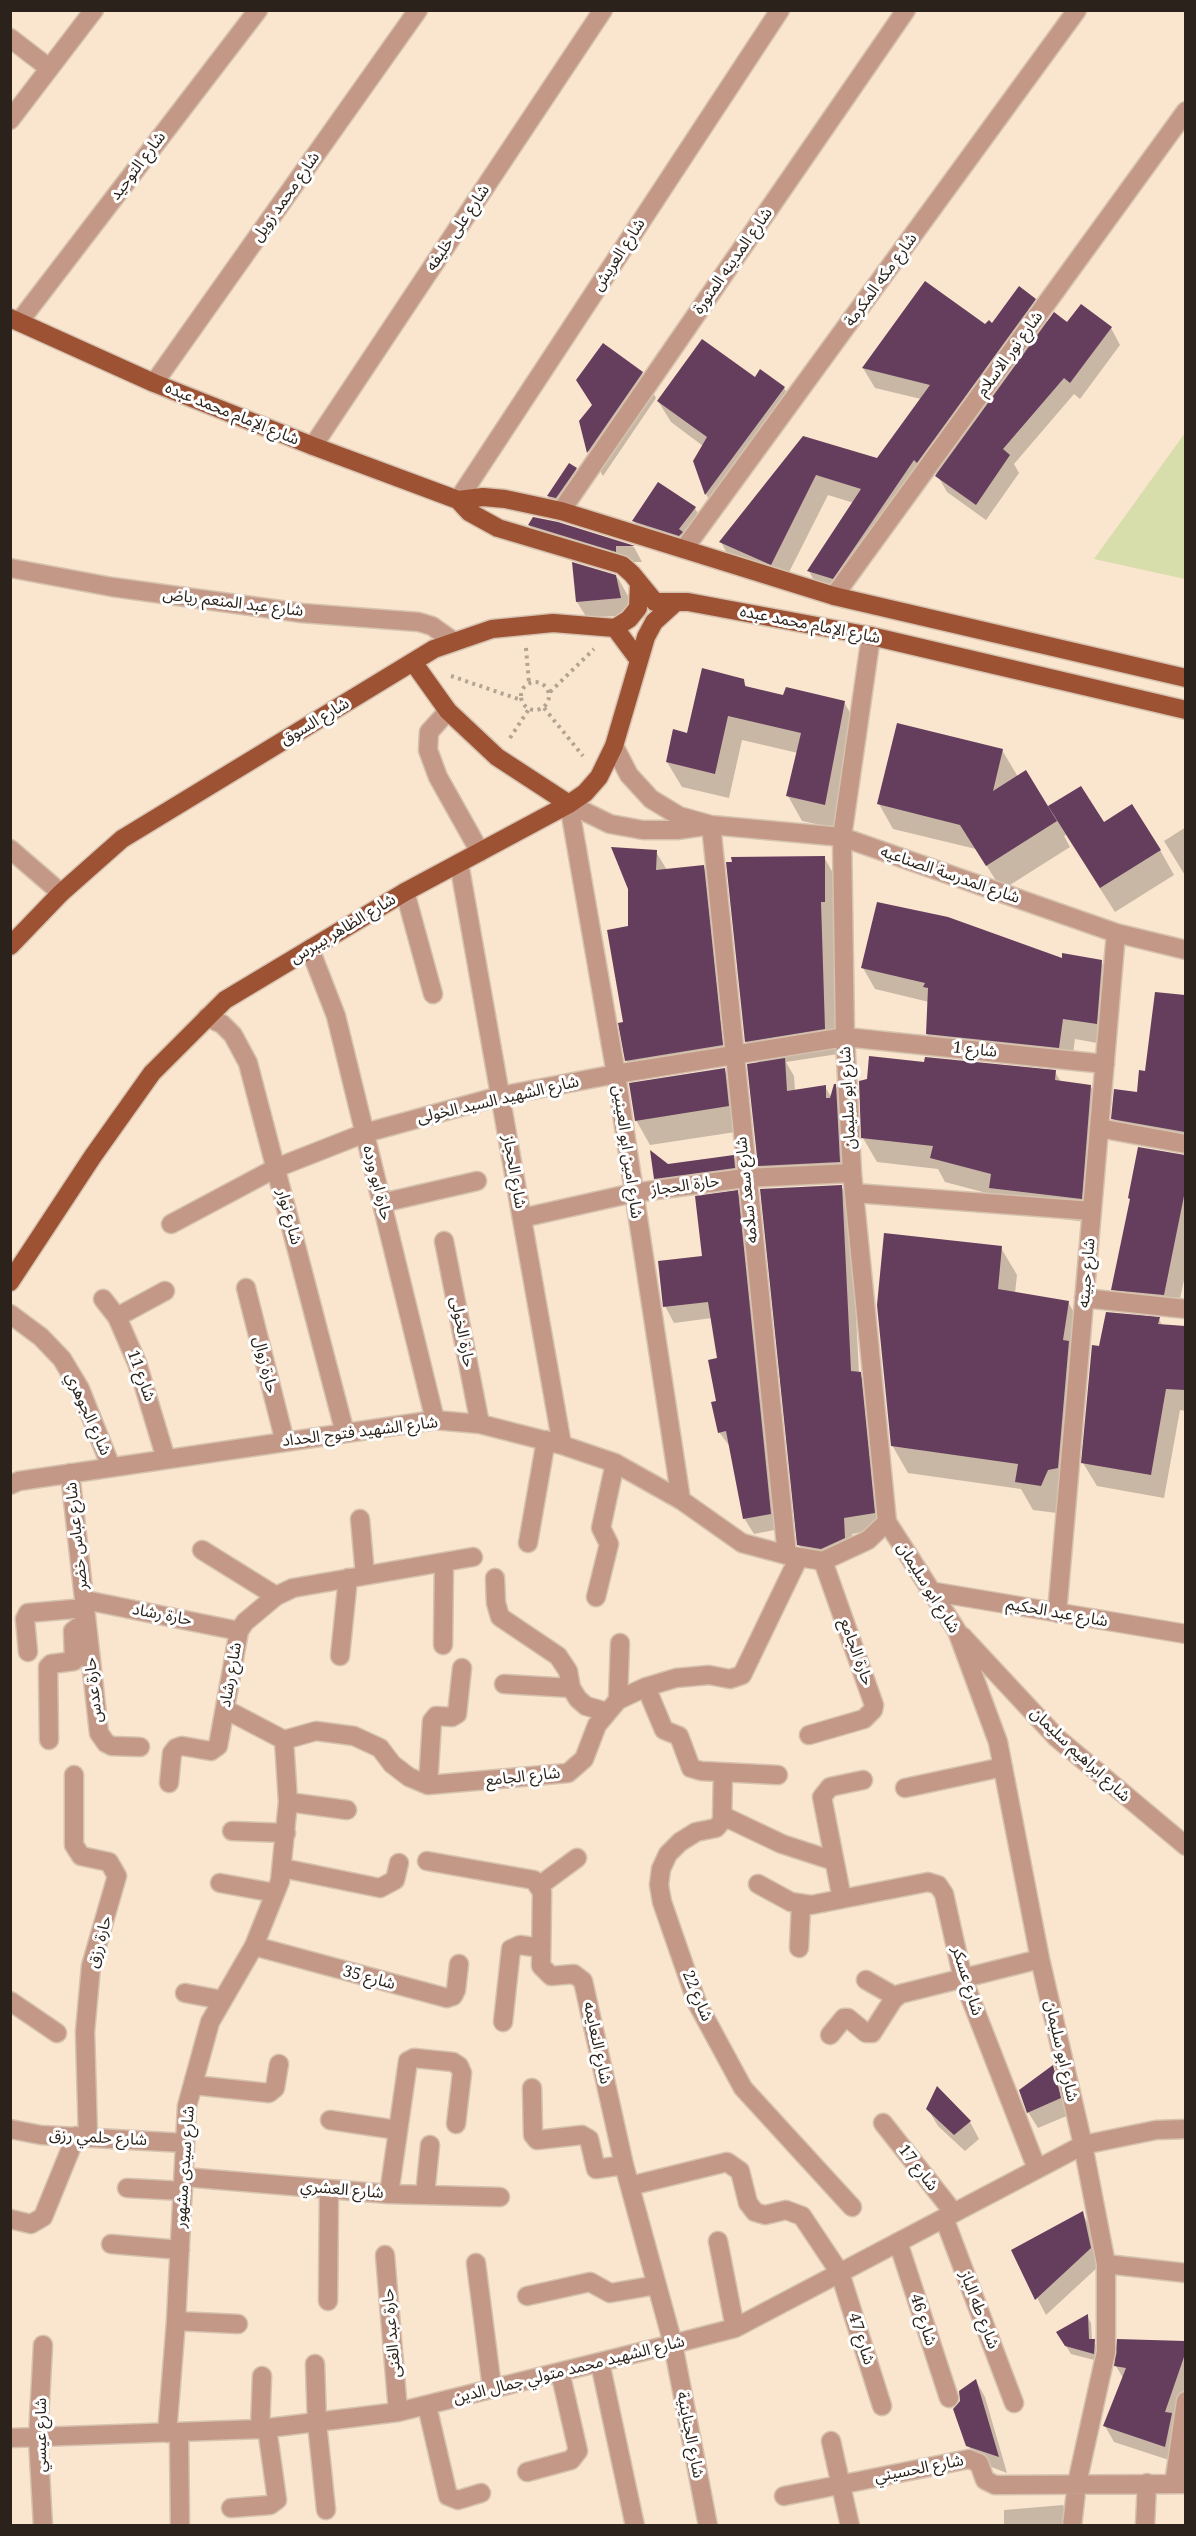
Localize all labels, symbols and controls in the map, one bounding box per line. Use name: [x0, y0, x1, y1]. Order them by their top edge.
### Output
street label: شارع التوحيد: [106, 128, 170, 204]
street label: شارع محمد زويل: [248, 148, 324, 246]
street label: شارع على خليفه: [422, 181, 494, 275]
street label: شارع المدينه المنورة: [689, 204, 777, 318]
street label: شارع العريش: [588, 215, 650, 295]
street label: شارع مكه المكرمة: [841, 229, 921, 331]
street label: شارع نور الاسلام: [973, 308, 1047, 400]
street label: شارع الإمام محمد عبده: [162, 378, 302, 450]
street label: شارع عبد المنعم رياض: [162, 585, 304, 621]
street label: شارع الإمام محمد عبده: [738, 602, 882, 648]
street label: شارع السوق: [277, 694, 353, 750]
street label: شارع المدرسة الصناعيه: [878, 842, 1022, 908]
street label: شارع الظاهر بيبرس: [287, 890, 399, 968]
street label: شارع 1: [952, 1038, 998, 1062]
street label: شارع ابو سليمان: [836, 1046, 860, 1150]
street label: شارع الشهيد السيد الخولى: [415, 1072, 581, 1128]
street label: شارع امين ابو العينين: [608, 1084, 646, 1220]
street label: شارع الحجاز: [498, 1134, 530, 1210]
street label: شارع سعد سلامه: [732, 1136, 762, 1244]
street label: حارة ابو ورده: [358, 1144, 396, 1222]
street label: حارة الحجاز: [650, 1172, 720, 1200]
street label: شارع نوار: [272, 1187, 306, 1247]
street label: شارع حبيته: [1074, 1237, 1100, 1309]
street label: حارة الخولى: [446, 1295, 478, 1369]
street label: حارة زوال: [249, 1335, 281, 1395]
street label: شارع 11: [123, 1348, 159, 1404]
street label: شارع الجوهري: [61, 1370, 115, 1458]
street label: شارع الشهيد فتوح الحداد: [281, 1413, 439, 1451]
street label: شارع عباس خضر: [62, 1481, 92, 1591]
street label: شارع ابو سليمان: [892, 1539, 964, 1637]
street label: شارع عبد الحكيم: [1005, 1595, 1109, 1631]
street label: حارة رشاد: [131, 1600, 193, 1630]
street label: حارة الجامع: [835, 1616, 877, 1688]
street label: شارع رشاد: [216, 1641, 246, 1709]
street label: حارة عدس: [81, 1656, 107, 1724]
street label: شارع ابراهيم سليمان: [1026, 1704, 1134, 1806]
street label: شارع الجامع: [485, 1764, 561, 1790]
street label: حارة رزق: [84, 1914, 116, 1970]
street label: شارع عسكر: [947, 1944, 987, 2018]
street label: شارع 35: [341, 1962, 397, 1994]
street label: شارع 22: [678, 1968, 716, 2024]
street label: شارع ابو سليمان: [1040, 1998, 1082, 2104]
street label: شارع النعايمه: [579, 2000, 615, 2086]
street label: شارع سيدى مشهور: [171, 2105, 199, 2229]
street label: شارع حلمي رزق: [48, 2126, 148, 2150]
street label: شارع 17: [894, 2141, 942, 2195]
street label: شارع العشري: [299, 2177, 385, 2203]
street label: شارع طه الباز: [955, 2268, 1003, 2352]
street label: حارة عبد الغنى: [379, 2287, 405, 2379]
street label: شارع 46: [906, 2292, 940, 2348]
street label: شارع 47: [844, 2311, 878, 2367]
street label: شارع الشهيد محمد متولي جمال الدين: [451, 2332, 687, 2408]
street label: شارع الجناينية: [672, 2390, 708, 2480]
street label: شارع عيسي: [31, 2398, 51, 2472]
street label: شارع الحسيني: [873, 2451, 965, 2487]

